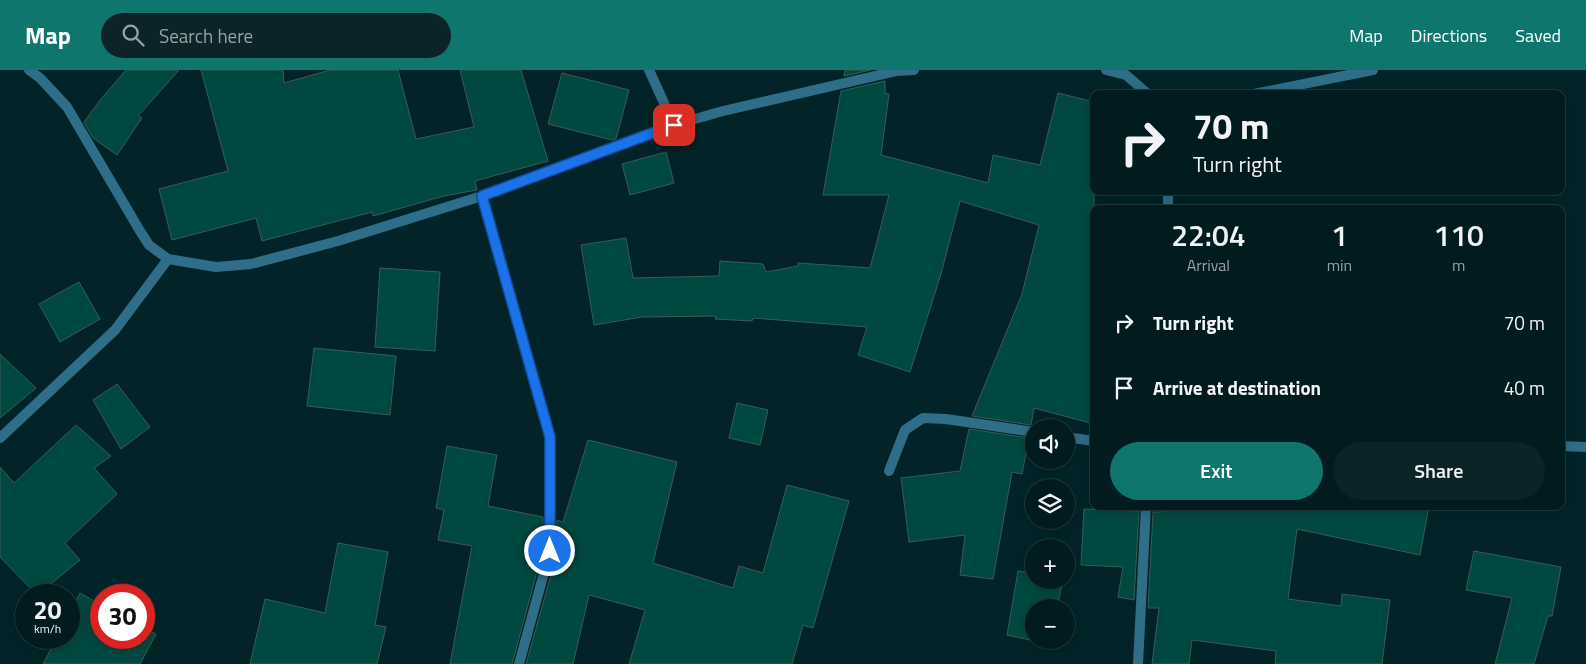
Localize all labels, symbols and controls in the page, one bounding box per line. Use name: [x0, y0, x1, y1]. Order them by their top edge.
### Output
search box: [101, 13, 451, 58]
text: Map: [25, 17, 71, 53]
icon: search: [119, 21, 147, 49]
text: Search here: [159, 21, 253, 50]
text: Map: [1349, 22, 1383, 49]
text: Directions: [1411, 22, 1487, 49]
text: Saved: [1515, 22, 1561, 49]
text: 70 m: [1193, 99, 1269, 153]
pin: [653, 104, 695, 146]
icon: right: [1110, 110, 1175, 175]
icon: arrive: [660, 111, 688, 139]
text: Turn right: [1193, 147, 1282, 181]
text: 22:04: [1171, 212, 1246, 258]
text: 1: [1331, 212, 1348, 258]
text: 110: [1433, 212, 1484, 258]
text: Arrival: [1187, 253, 1230, 277]
text: min: [1327, 253, 1352, 277]
text: m: [1452, 253, 1465, 277]
text: Turn right: [1153, 308, 1234, 337]
text: 70 m: [1504, 308, 1545, 337]
icon: right: [1110, 309, 1138, 337]
text: Arrive at destination: [1153, 373, 1321, 402]
text: 40 m: [1504, 373, 1545, 402]
icon: arrive: [1110, 374, 1138, 402]
map controls: [1025, 419, 1075, 649]
button: sound: [1025, 419, 1075, 469]
button: Exit: [1110, 442, 1323, 500]
button: Share: [1333, 442, 1545, 500]
button: layers: [1025, 479, 1075, 529]
position arrow: [523, 524, 575, 576]
button: +: [1025, 539, 1075, 589]
speed limit sign: 30: [90, 584, 155, 649]
text: 20: [33, 591, 62, 629]
button: −: [1025, 599, 1075, 649]
text: km/h: [34, 619, 61, 638]

